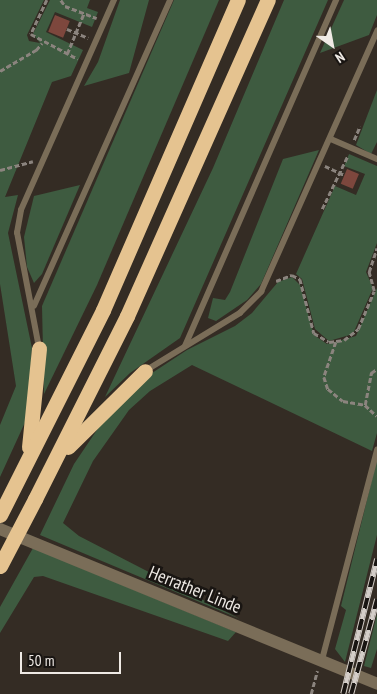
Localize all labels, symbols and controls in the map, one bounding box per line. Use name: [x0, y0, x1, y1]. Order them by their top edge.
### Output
north arrow: [307, 20, 357, 70]
text: N: [332, 48, 348, 67]
street label: Herrather Linde: [146, 562, 244, 618]
scale bar: [22, 642, 124, 674]
text: 50 m: [28, 651, 54, 670]

